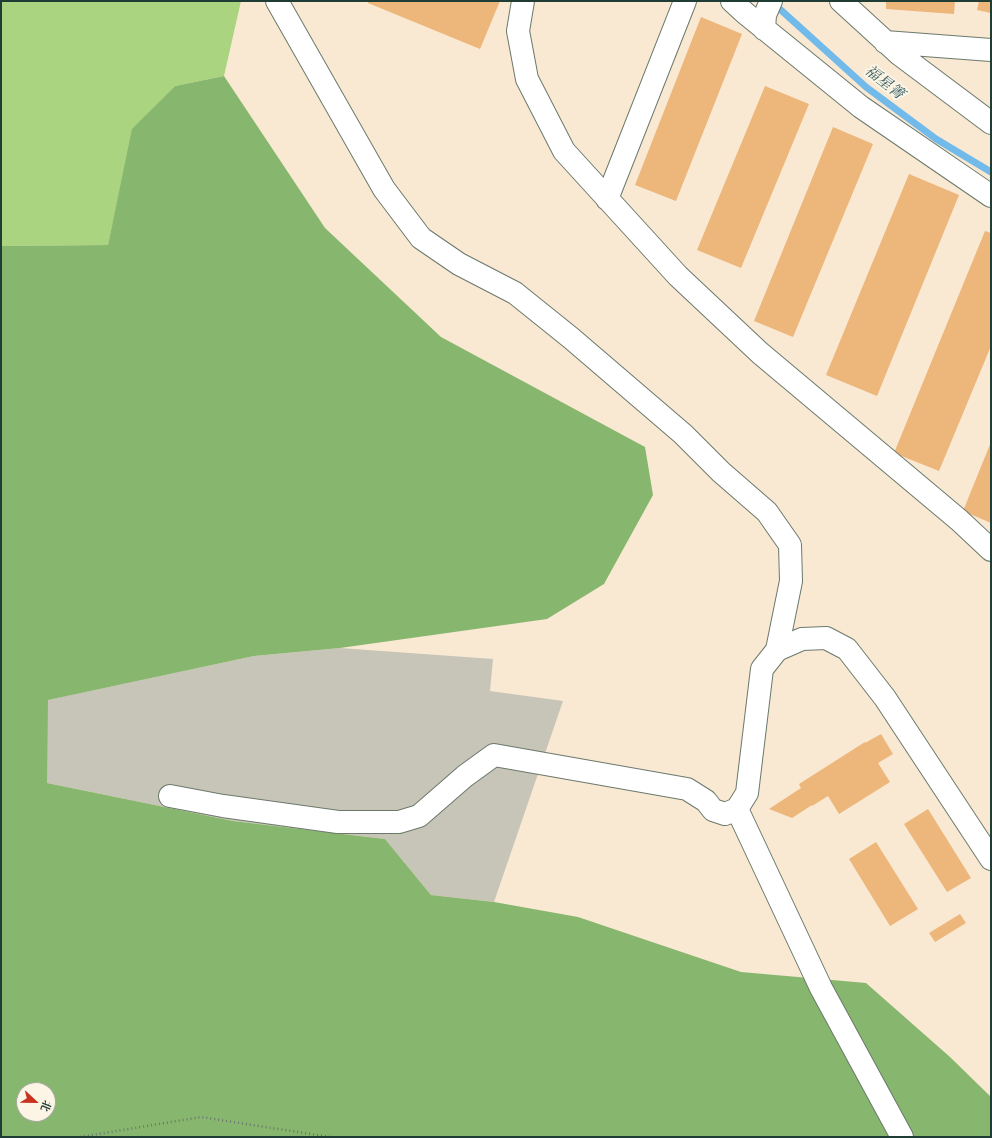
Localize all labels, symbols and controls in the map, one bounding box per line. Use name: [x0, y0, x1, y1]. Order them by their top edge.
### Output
water label: 福星箐: [861, 62, 907, 104]
north arrow: [16, 1082, 56, 1122]
text: 北: [37, 1098, 56, 1114]

